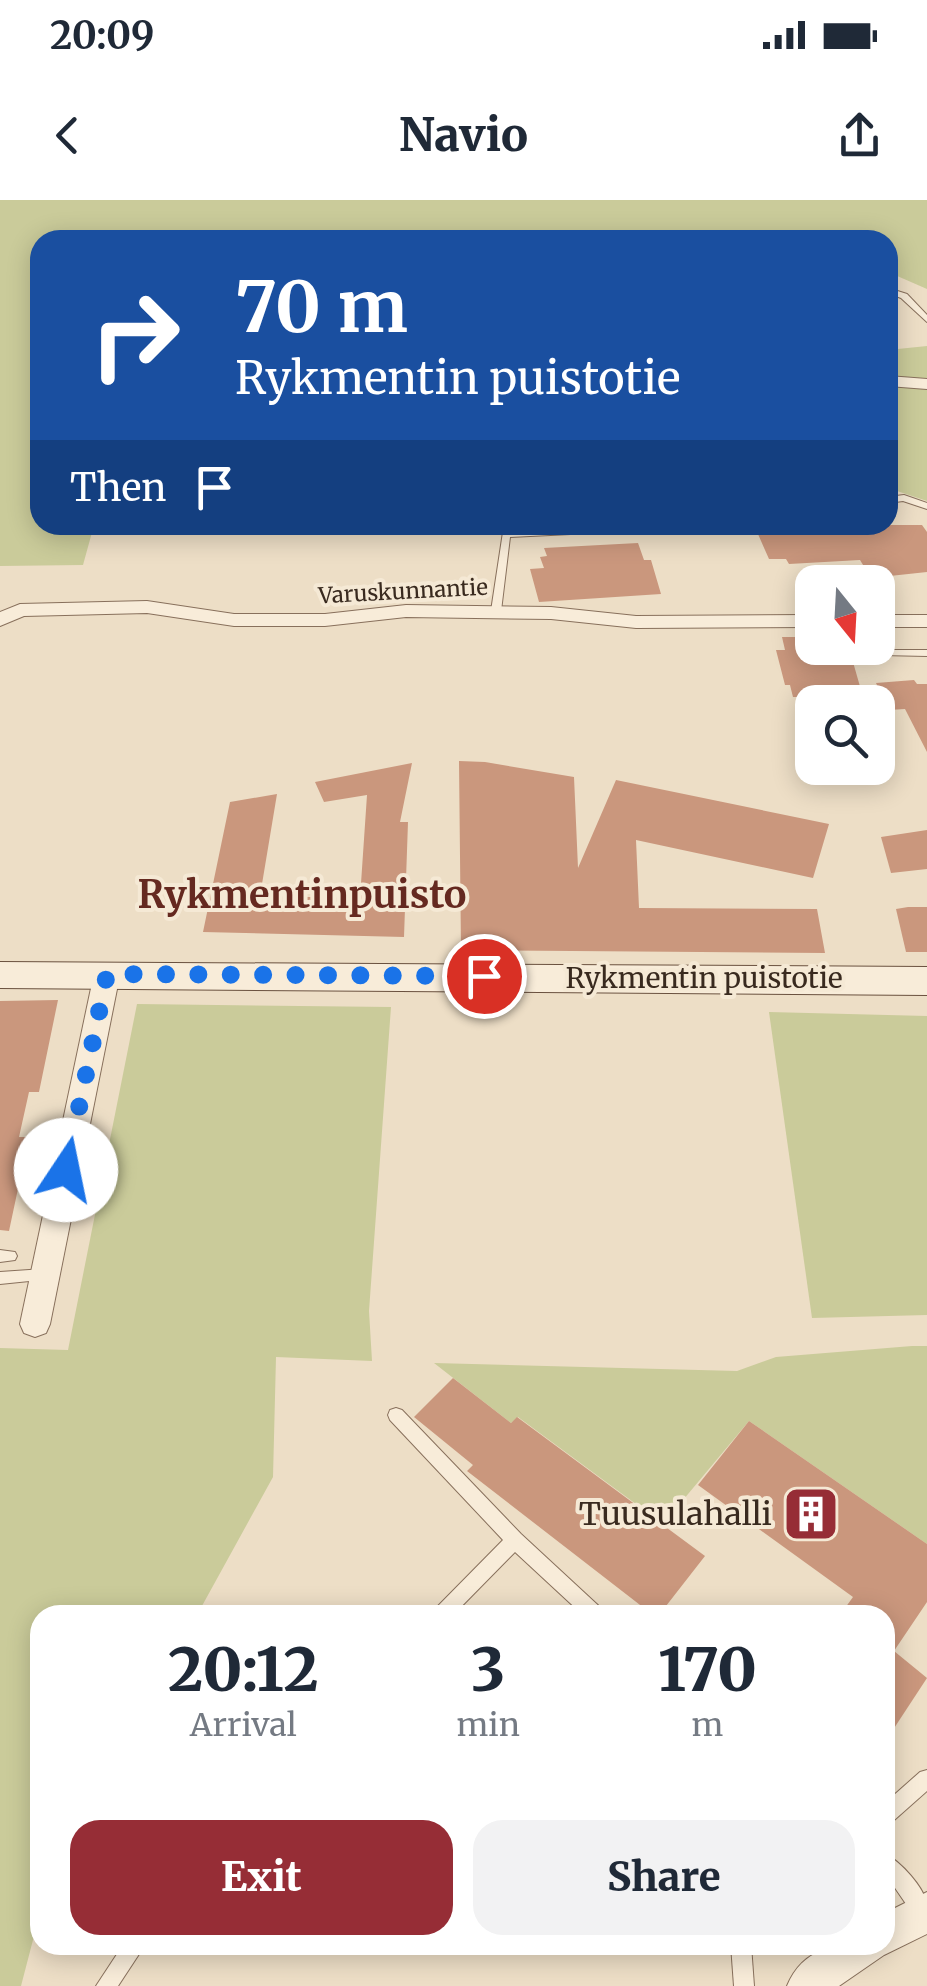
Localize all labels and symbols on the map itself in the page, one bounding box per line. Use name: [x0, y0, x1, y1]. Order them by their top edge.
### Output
north arrow: [795, 565, 895, 665]
street label: Varuskunnantie: [317, 573, 488, 609]
district label: Rykmentinpuisto: [138, 871, 466, 918]
pin: [442, 934, 527, 1019]
street label: Rykmentin puistotie: [565, 960, 843, 996]
position arrow: [14, 1118, 118, 1222]
building icon: Tuusulahalli: [781, 1484, 841, 1544]
place label: Tuusulahalli: [579, 1494, 772, 1534]

